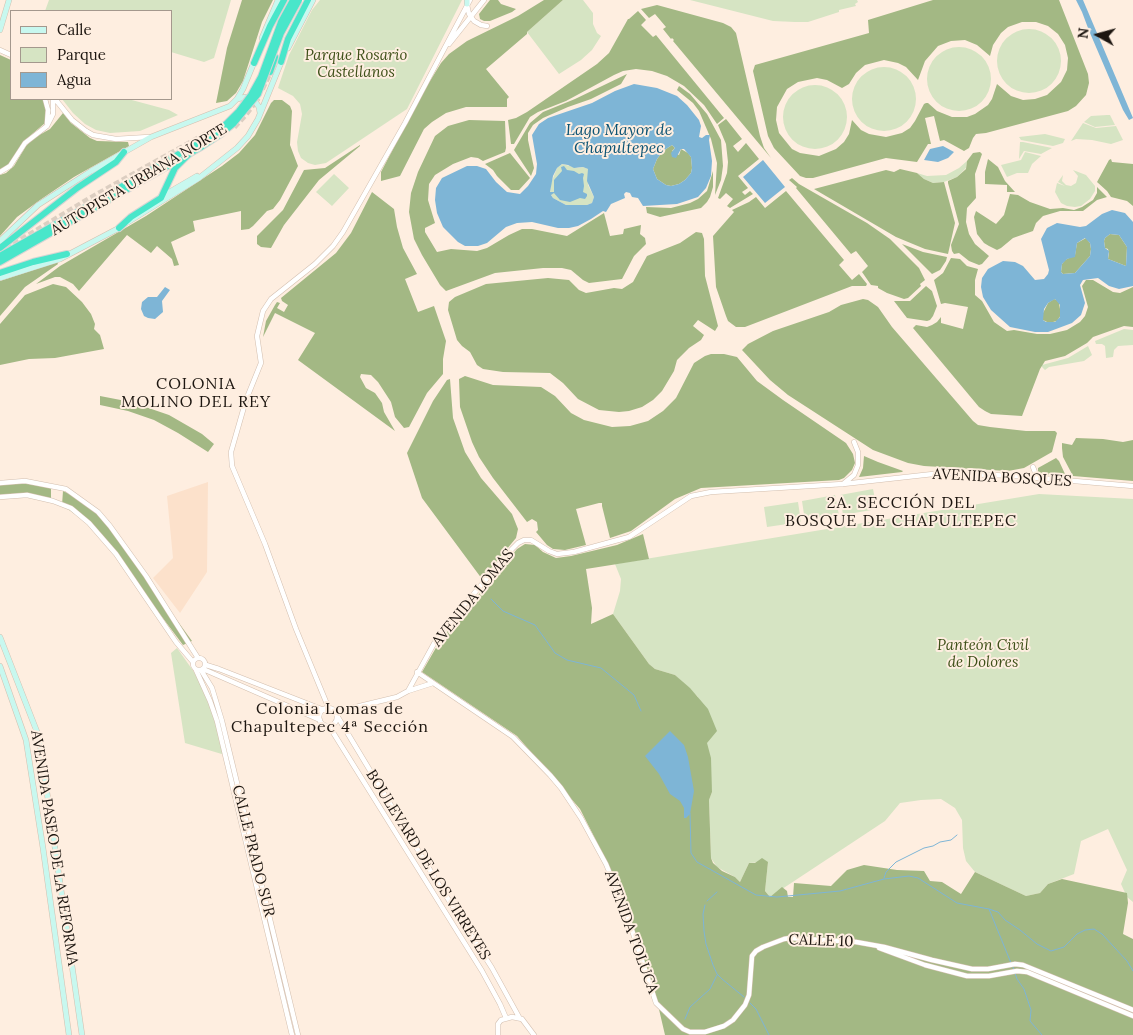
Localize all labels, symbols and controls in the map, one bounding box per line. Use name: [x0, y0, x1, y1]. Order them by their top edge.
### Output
legend: [10, 10, 172, 100]
north arrow: [1073, 10, 1123, 60]
text: Calle: [57, 20, 92, 39]
text: N: [1074, 27, 1093, 40]
text: Parque: [57, 45, 106, 64]
park label: Parque Rosario Castellanos: [305, 47, 407, 82]
text: Agua: [57, 70, 91, 89]
street label: AUTOPISTA URBANA NORTE: [48, 120, 230, 240]
water label: Lago Mayor de Chapultepec: [566, 120, 672, 158]
district label: COLONIA MOLINO DEL REY: [119, 374, 273, 412]
street label: AVENIDA BOSQUES: [932, 465, 1072, 491]
district label: 2A. SECCIÓN DEL BOSQUE DE CHAPULTEPEC: [782, 493, 1020, 531]
street label: AVENIDA LOMAS: [428, 546, 518, 650]
park label: Panteón Civil de Dolores: [937, 637, 1029, 672]
district label: Colonia Lomas de Chapultepec 4ª Sección: [242, 699, 418, 737]
street label: AVENIDA PASEO DE LA REFORMA: [26, 729, 82, 967]
street label: BOULEVARD DE LOS VIRREYES: [362, 767, 494, 963]
street label: CALLE PRADO SUR: [228, 783, 278, 919]
street label: AVENIDA TOLUCA: [600, 868, 662, 996]
street label: CALLE 10: [788, 931, 854, 951]

